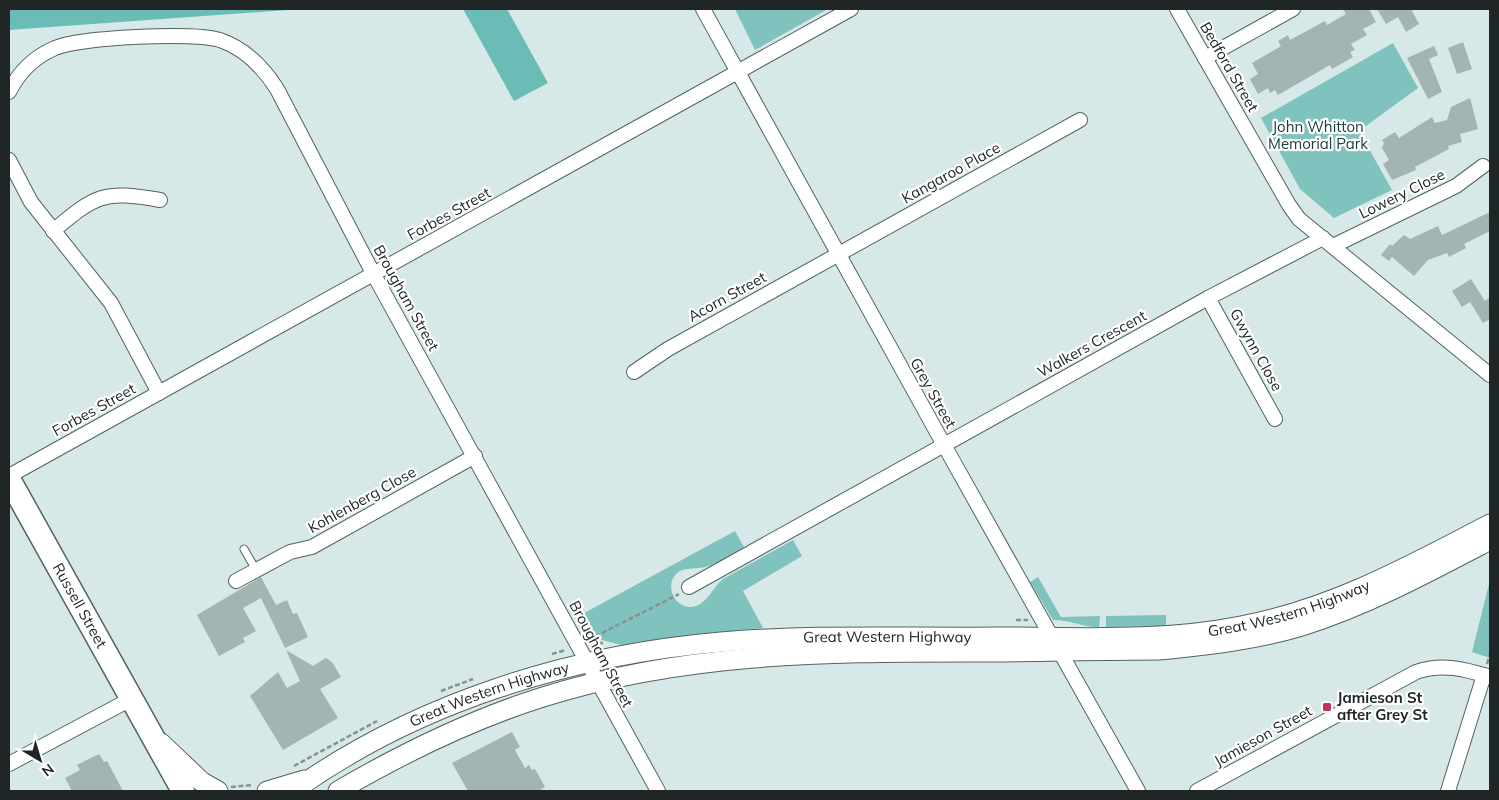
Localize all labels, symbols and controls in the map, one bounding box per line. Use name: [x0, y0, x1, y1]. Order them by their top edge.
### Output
street label: Bedford Street: [1196, 18, 1263, 115]
park label: John Whitton Memorial Park: [1268, 117, 1368, 153]
street label: Kangaroo Place: [898, 138, 1003, 207]
street label: Lowery Close: [1356, 165, 1448, 223]
street label: Forbes Street: [404, 183, 494, 244]
street label: Brougham Street: [369, 241, 443, 354]
street label: Acorn Street: [684, 267, 769, 326]
street label: Gwynn Close: [1226, 305, 1287, 394]
street label: Walkers Crescent: [1034, 306, 1149, 381]
street label: Grey Street: [906, 354, 961, 431]
street label: Forbes Street: [49, 379, 139, 440]
street label: Kohlenberg Close: [304, 462, 419, 537]
street label: Russell Street: [49, 559, 111, 651]
street label: Great Western Highway: [1207, 575, 1373, 640]
street label: Brougham Street: [565, 597, 638, 710]
street label: Great Western Highway: [803, 627, 972, 647]
street label: Great Western Highway: [406, 657, 571, 731]
place label: Jamieson St after Grey St: [1337, 688, 1428, 724]
street label: Jamieson Street: [1210, 701, 1315, 770]
marker: Jamieson St after Grey St: [1321, 701, 1333, 713]
north arrow: [15, 735, 65, 785]
text: N: [38, 760, 58, 781]

